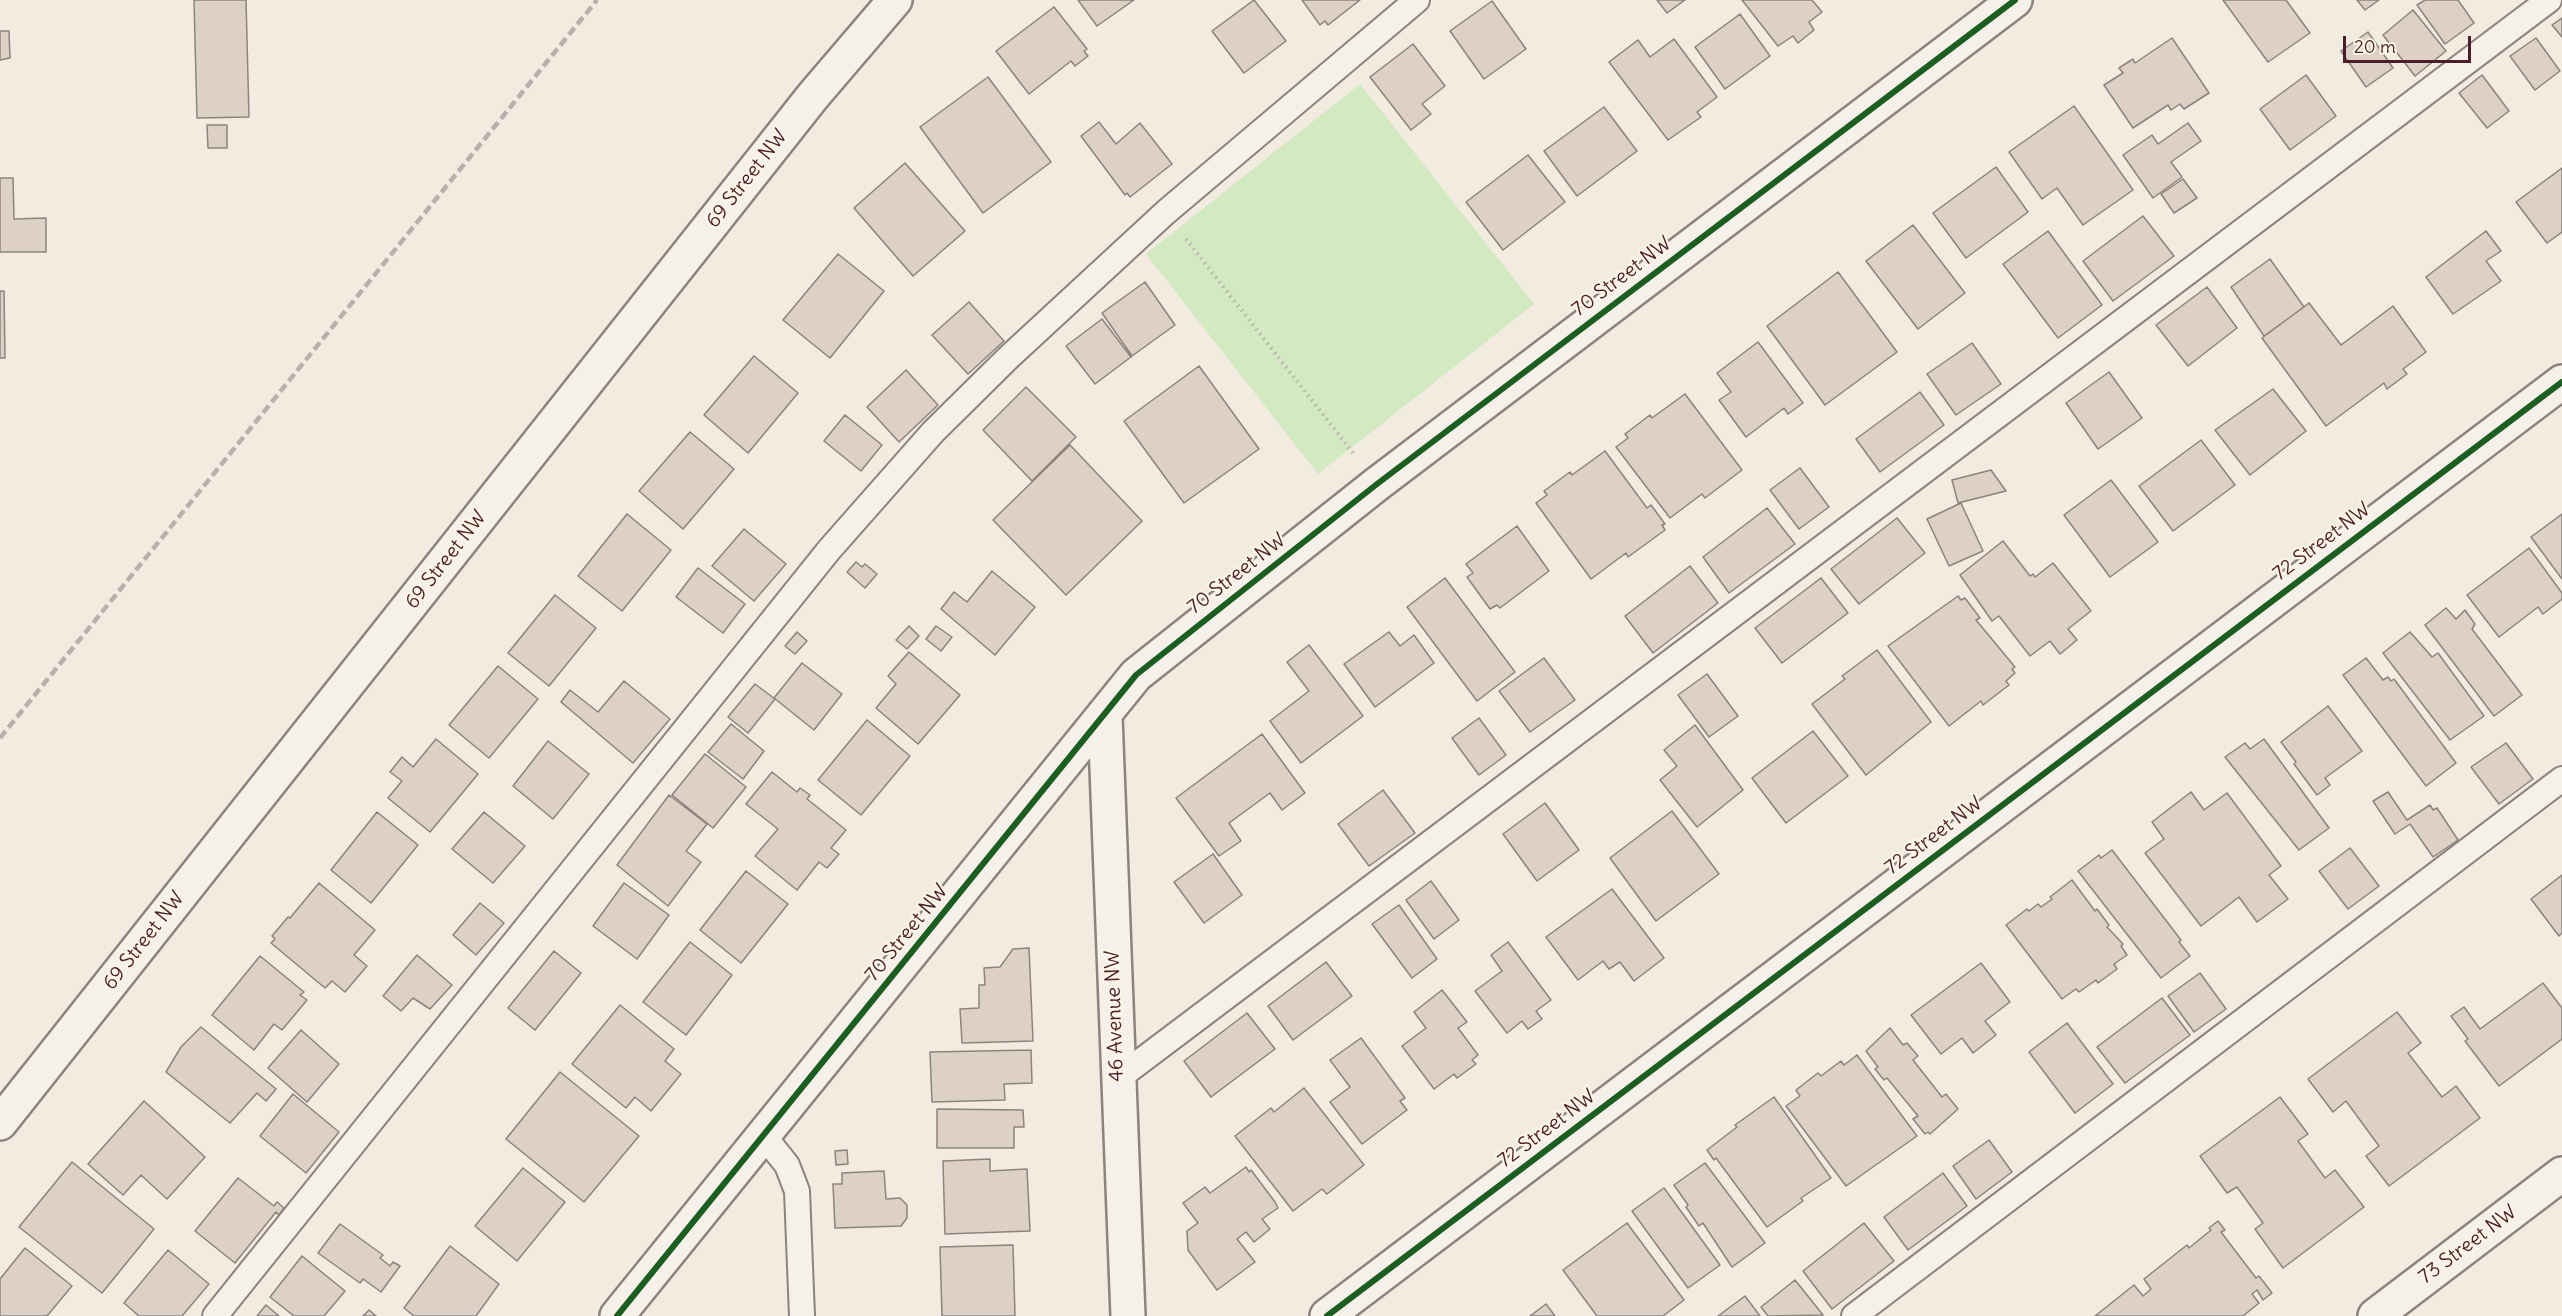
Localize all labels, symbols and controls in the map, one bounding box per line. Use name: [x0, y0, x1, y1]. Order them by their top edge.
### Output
scale bar: [2346, 24, 2474, 62]
text: 20 m: [2354, 35, 2396, 58]
street label: 69 Street NW: [701, 125, 793, 233]
street label: 70 Street NW: [1568, 232, 1676, 322]
street label: 72 Street NW: [2269, 498, 2375, 586]
street label: 69 Street NW: [400, 506, 492, 614]
street label: 70 Street NW: [1183, 528, 1291, 620]
street label: 72 Street NW: [1881, 792, 1987, 880]
street label: 70 Street NW: [861, 880, 953, 986]
street label: 69 Street NW: [98, 887, 190, 995]
street label: 46 Avenue NW: [1101, 950, 1129, 1082]
street label: 72 Street NW: [1494, 1085, 1600, 1173]
street label: 73 Street NW: [2414, 1200, 2522, 1290]

